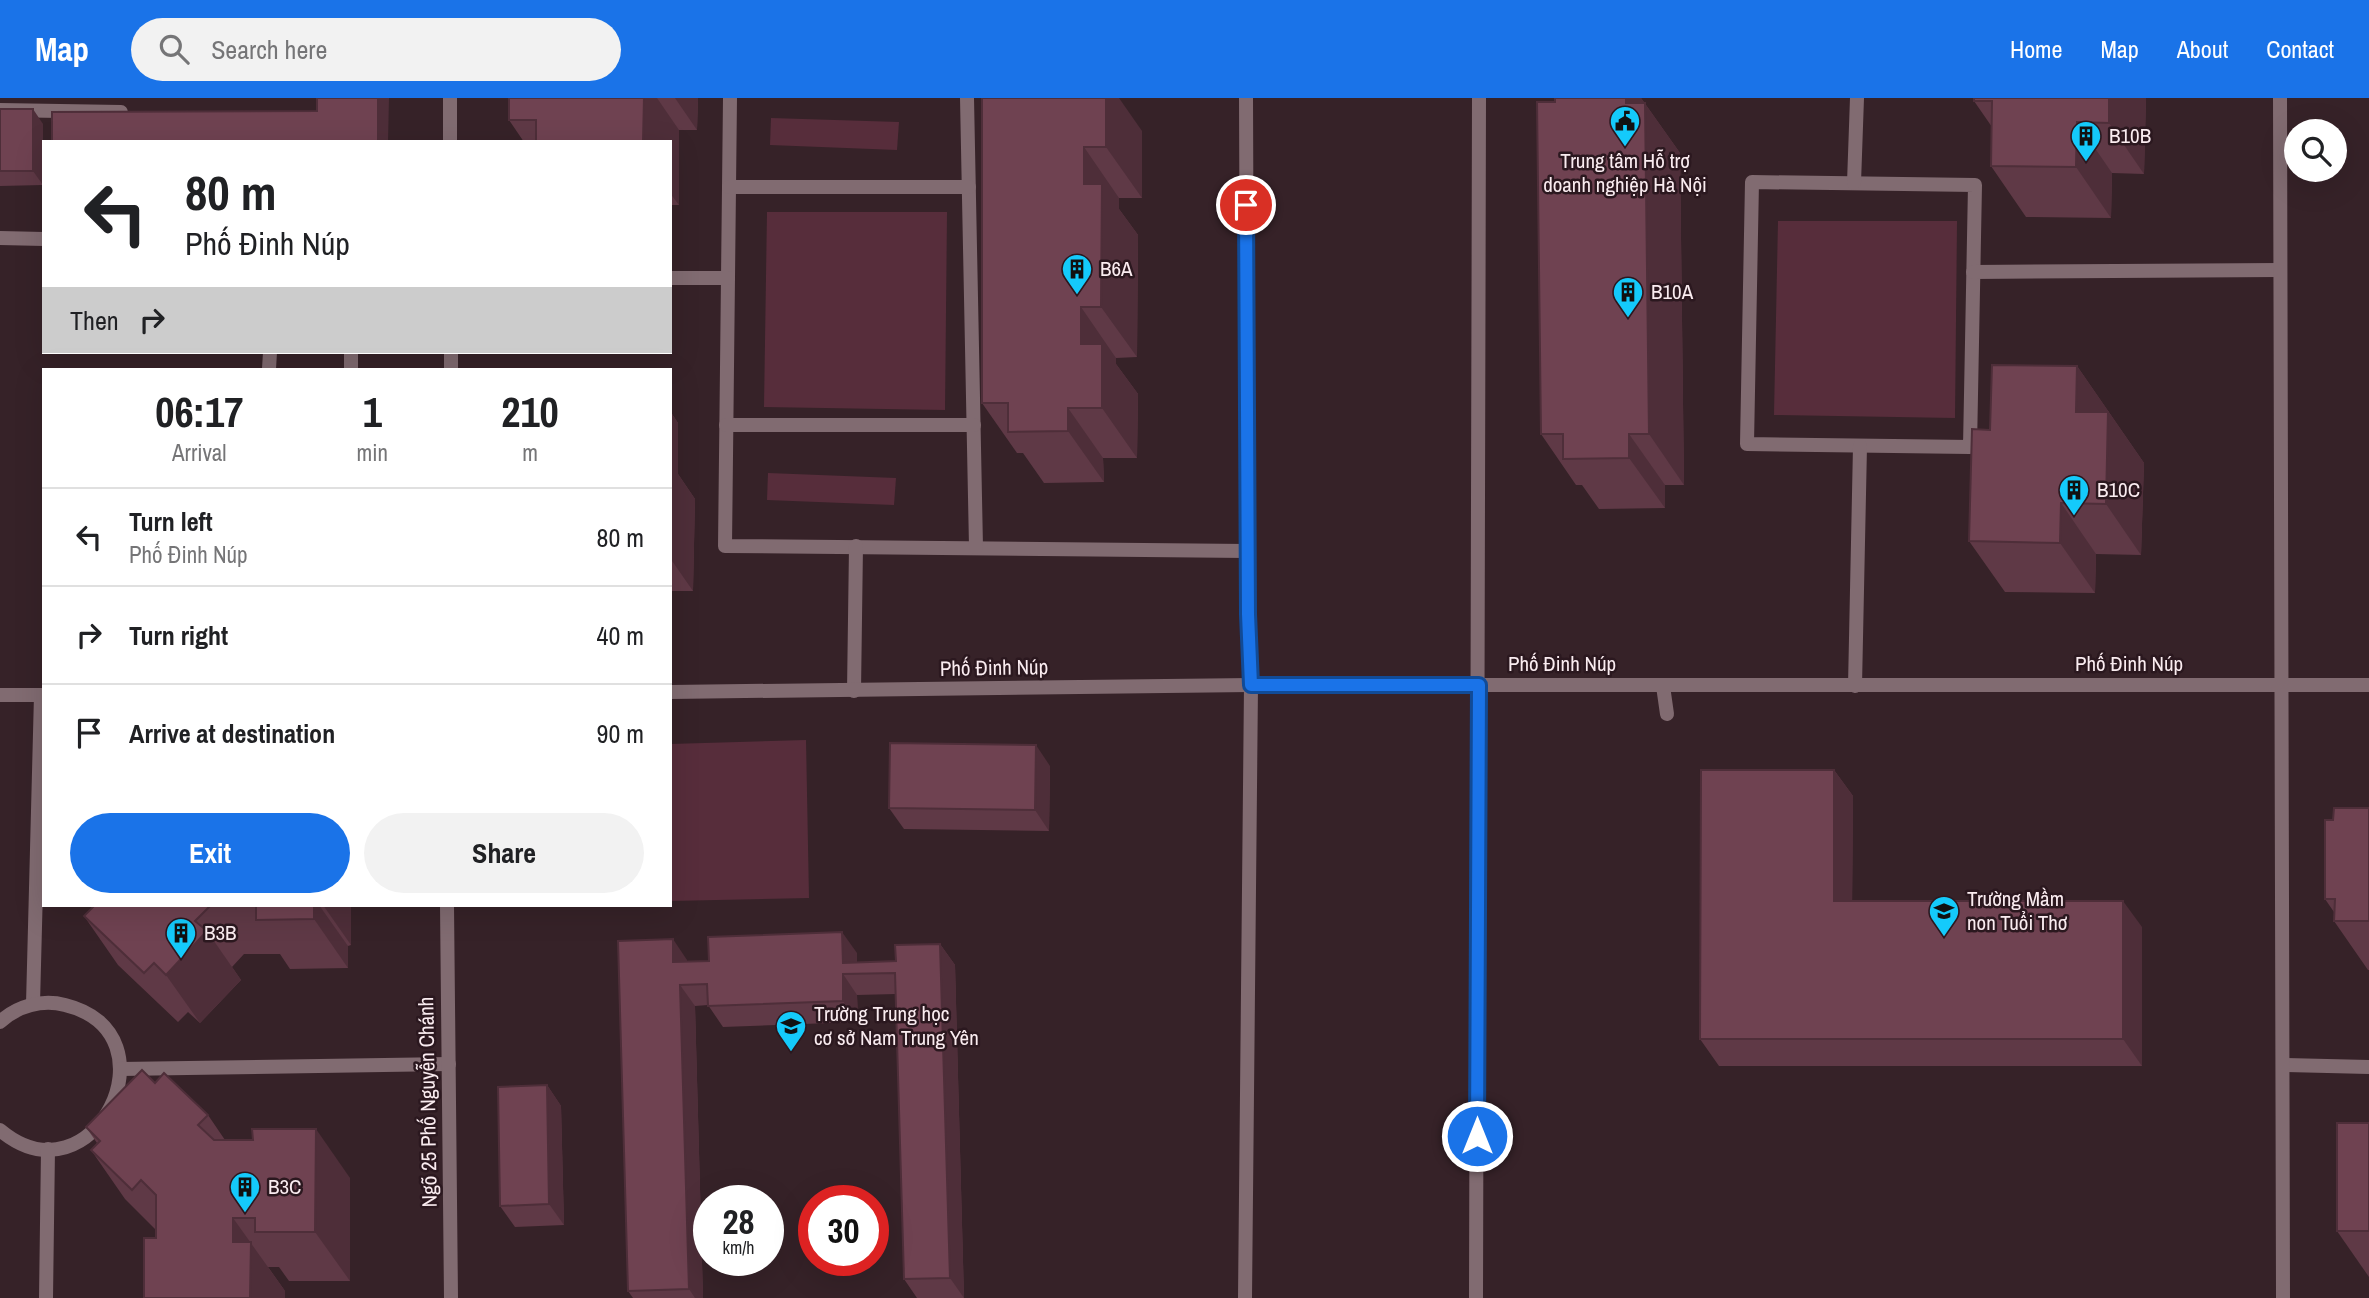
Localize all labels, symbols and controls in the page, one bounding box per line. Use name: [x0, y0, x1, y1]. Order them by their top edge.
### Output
search box: [131, 18, 621, 81]
text: Map: [35, 27, 89, 71]
icon: search: [155, 30, 193, 68]
text: Search here: [211, 32, 327, 67]
text: Home: [2010, 33, 2062, 65]
text: Map: [2100, 33, 2139, 65]
text: About: [2177, 33, 2228, 65]
text: Contact: [2266, 33, 2334, 65]
public building icon: Trung tâm Hỗ trợ doanh nghiệp Hà Nội: [1608, 104, 1642, 148]
building icon: B10B: [2069, 119, 2103, 163]
map controls: [2284, 119, 2347, 182]
button: search: [2284, 119, 2347, 182]
place label: B10B: [2109, 121, 2151, 150]
place label: Trung tâm Hỗ trợ doanh nghiệp Hà Nội: [1543, 146, 1707, 199]
text: 80 m: [185, 159, 277, 225]
icon: left: [70, 168, 161, 259]
pin: [1216, 175, 1276, 235]
icon: arrive: [1227, 186, 1265, 224]
text: Phố Đinh Núp: [185, 222, 350, 265]
building icon: B6A: [1060, 252, 1094, 296]
place label: B6A: [1100, 254, 1133, 283]
building icon: B10A: [1611, 275, 1645, 319]
place label: B10A: [1651, 277, 1694, 306]
icon: right: [133, 301, 171, 339]
text: Then: [70, 303, 119, 338]
text: 06:17: [155, 384, 243, 440]
text: 1: [363, 384, 382, 440]
text: 210: [501, 384, 559, 440]
text: Arrival: [172, 437, 227, 468]
text: min: [357, 437, 388, 468]
text: m: [522, 437, 538, 468]
building icon: B10C: [2057, 473, 2091, 517]
place label: B10C: [2097, 475, 2140, 504]
text: Turn left: [129, 504, 213, 539]
icon: left: [70, 518, 108, 556]
text: 80 m: [597, 520, 644, 555]
text: Phố Đinh Núp: [129, 539, 247, 570]
icon: right: [70, 616, 108, 654]
text: Turn right: [129, 618, 228, 653]
text: 40 m: [597, 618, 644, 653]
street label: Phố Đinh Núp: [1508, 649, 1616, 678]
street label: Phố Đinh Núp: [2075, 649, 2183, 678]
street label: Phố Đinh Núp: [940, 652, 1048, 683]
icon: arrive: [70, 714, 108, 752]
text: Arrive at destination: [129, 716, 335, 751]
text: 90 m: [597, 716, 644, 751]
button: Exit: [70, 813, 350, 893]
button: Share: [364, 813, 644, 893]
place label: Trường Mầm non Tuổi Thơ: [1967, 884, 2068, 937]
school or university icon: Trường Mầm non Tuổi Thơ: [1927, 894, 1961, 938]
building icon: B3B: [164, 916, 198, 960]
place label: B3B: [204, 918, 237, 947]
street label: Ngõ 25 Phố Nguyễn Chánh: [411, 996, 444, 1208]
place label: Trường Trung học cơ sở Nam Trung Yên: [814, 999, 979, 1052]
school or university icon: Trường Trung học cơ sở Nam Trung Yên: [774, 1009, 808, 1053]
position arrow: [1440, 1099, 1514, 1173]
building icon: B3C: [228, 1170, 262, 1214]
place label: B3C: [268, 1172, 302, 1201]
speed limit sign: 30: [798, 1185, 889, 1276]
text: 28: [723, 1198, 754, 1245]
text: km/h: [723, 1235, 755, 1260]

